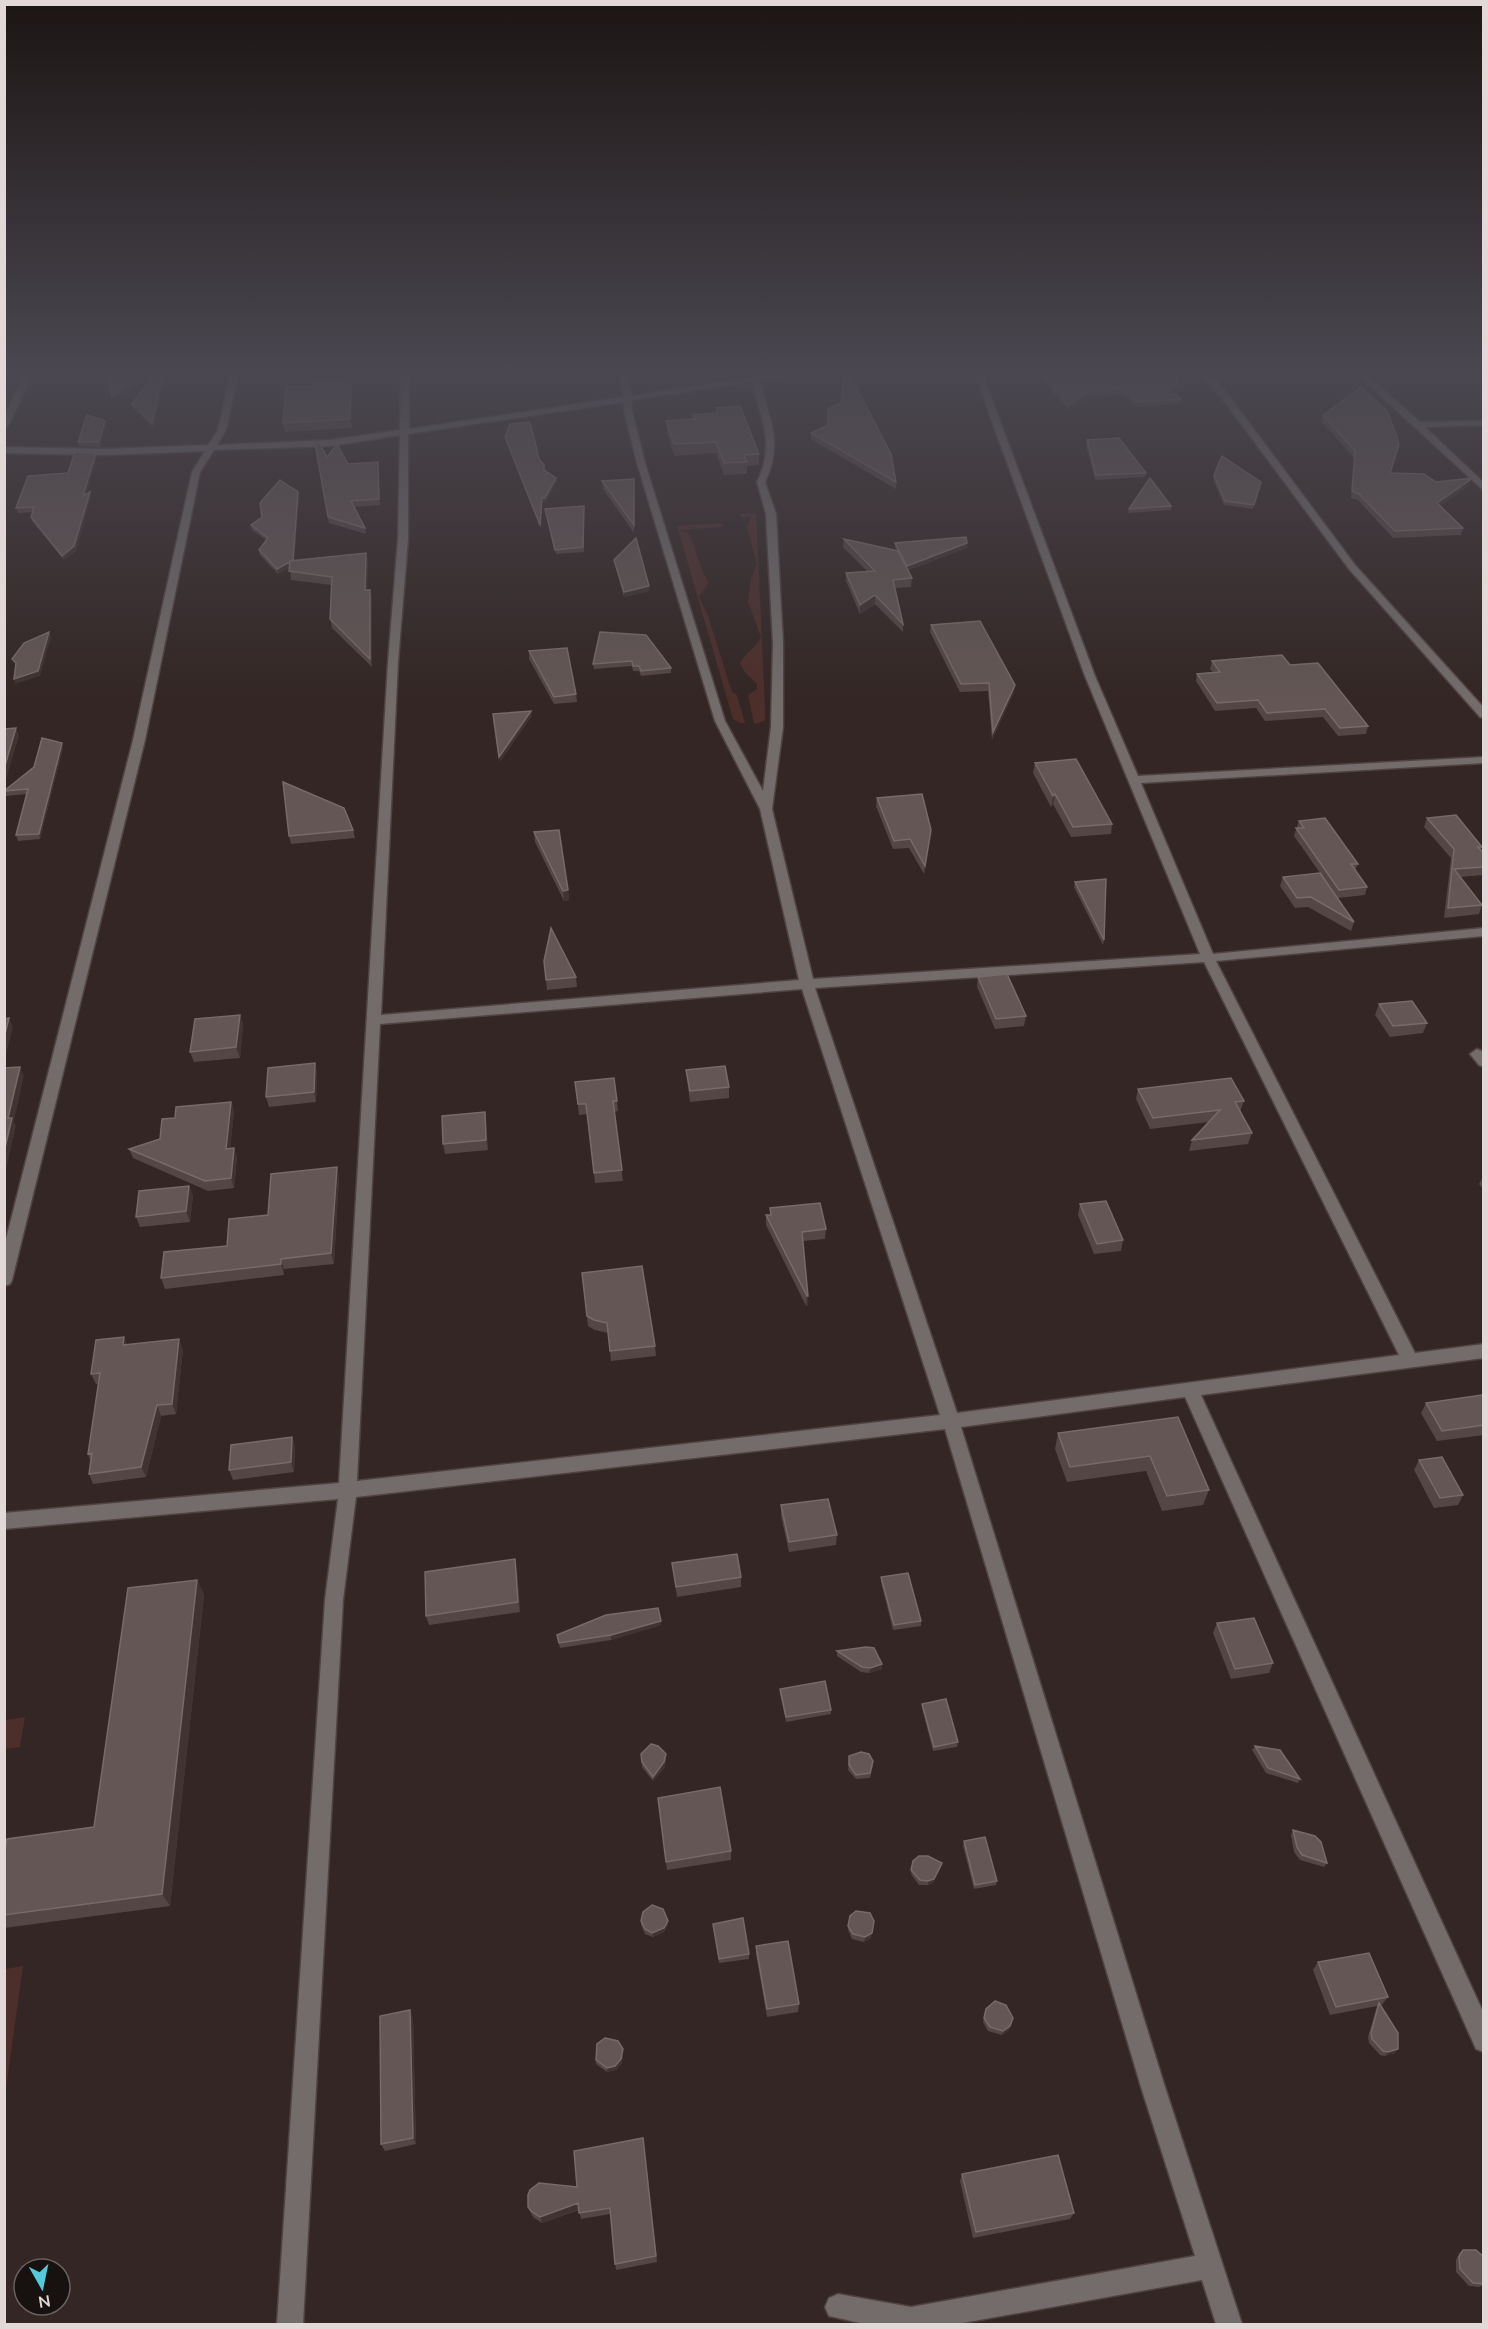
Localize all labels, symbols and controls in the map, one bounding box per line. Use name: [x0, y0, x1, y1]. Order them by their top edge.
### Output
north arrow: [12, 2257, 72, 2317]
text: N: [37, 2291, 52, 2313]

